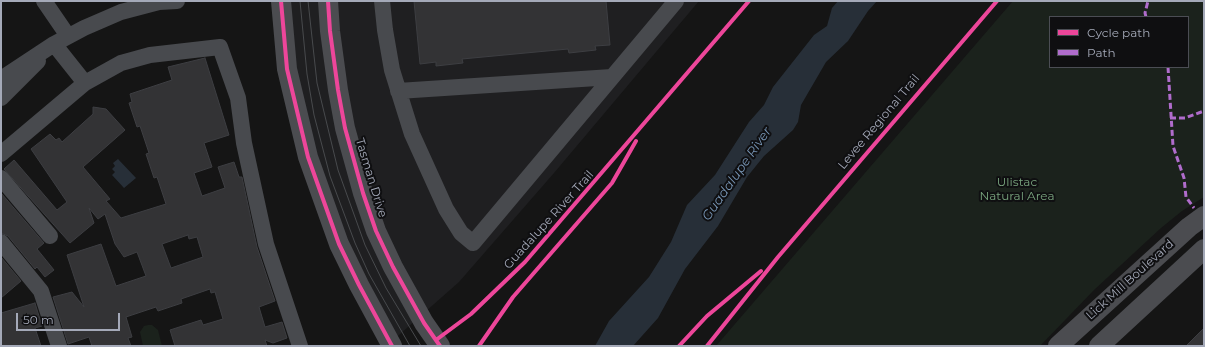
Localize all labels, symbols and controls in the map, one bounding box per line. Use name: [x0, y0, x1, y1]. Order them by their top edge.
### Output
legend: [1049, 16, 1189, 68]
text: Cycle path: [1087, 25, 1150, 40]
text: Path: [1087, 45, 1116, 60]
street label: Levee Regional Trail: [835, 72, 923, 172]
water label: Guadalupe River: [699, 124, 775, 224]
street label: Tasman Drive: [352, 137, 390, 219]
street label: Guadalupe River Trail: [501, 168, 597, 272]
park label: Ulistac Natural Area: [980, 175, 1054, 203]
street label: Lick Mill Boulevard: [1083, 237, 1177, 323]
scale bar: [18, 305, 122, 331]
text: 50 m: [23, 312, 54, 327]

